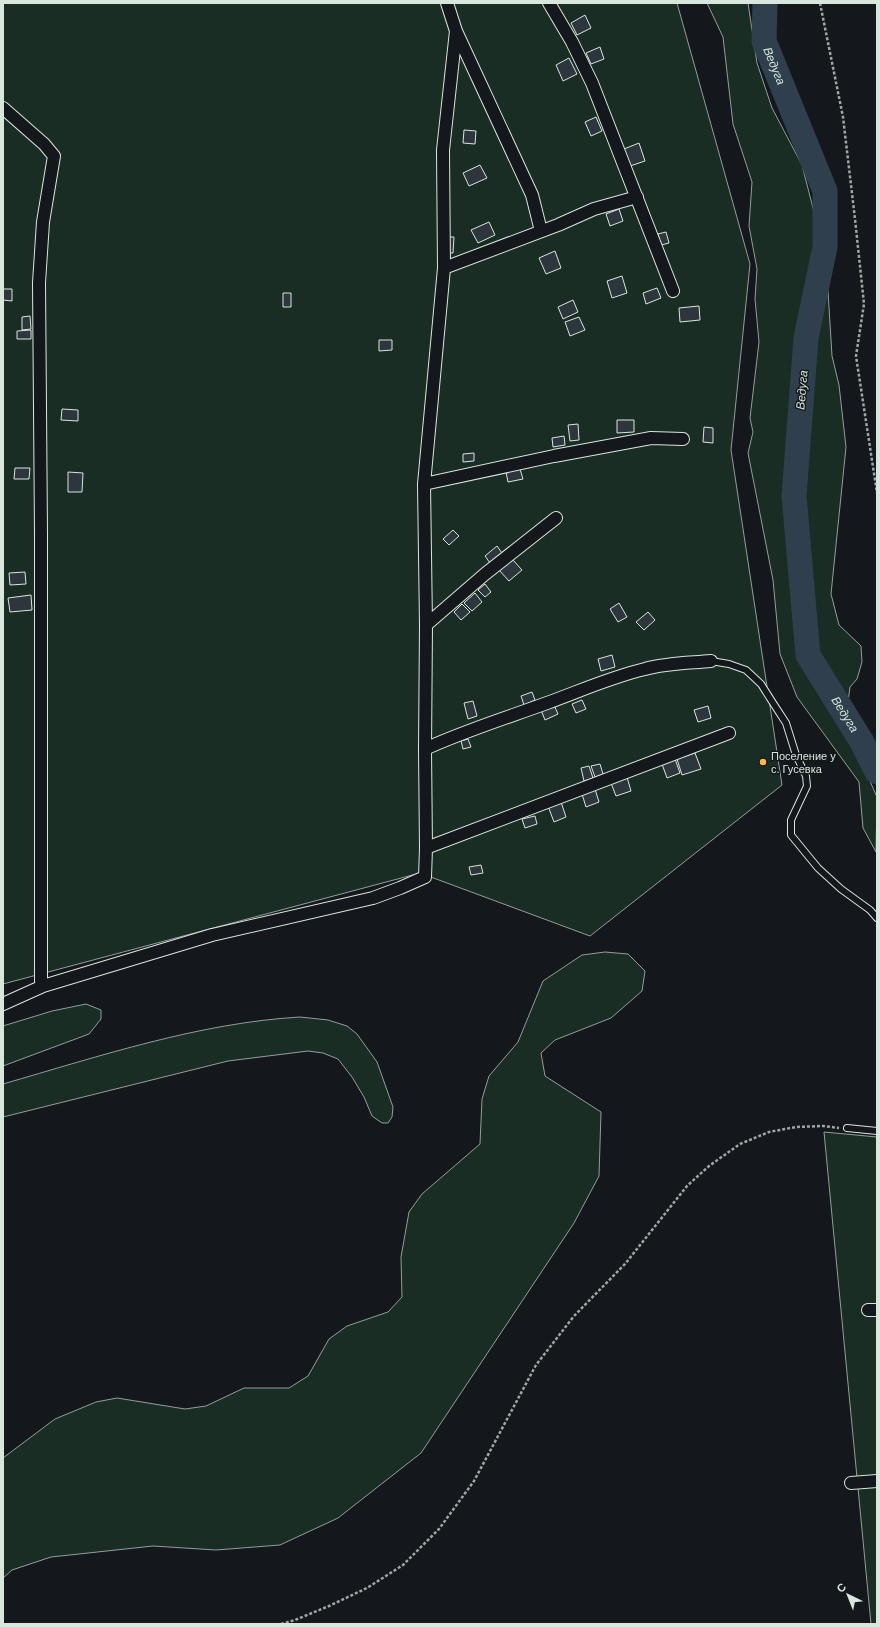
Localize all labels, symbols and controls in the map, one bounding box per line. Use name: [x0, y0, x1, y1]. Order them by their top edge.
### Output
water label: Ведуга: [760, 45, 788, 87]
water label: Ведуга: [793, 369, 811, 410]
water label: Ведуга: [829, 694, 861, 735]
place label: Поселение у с. Гусевка: [771, 750, 836, 775]
marker: Поселение у с. Гусевка: [758, 757, 768, 767]
north arrow: [828, 1575, 868, 1615]
text: С: [834, 1581, 848, 1595]

